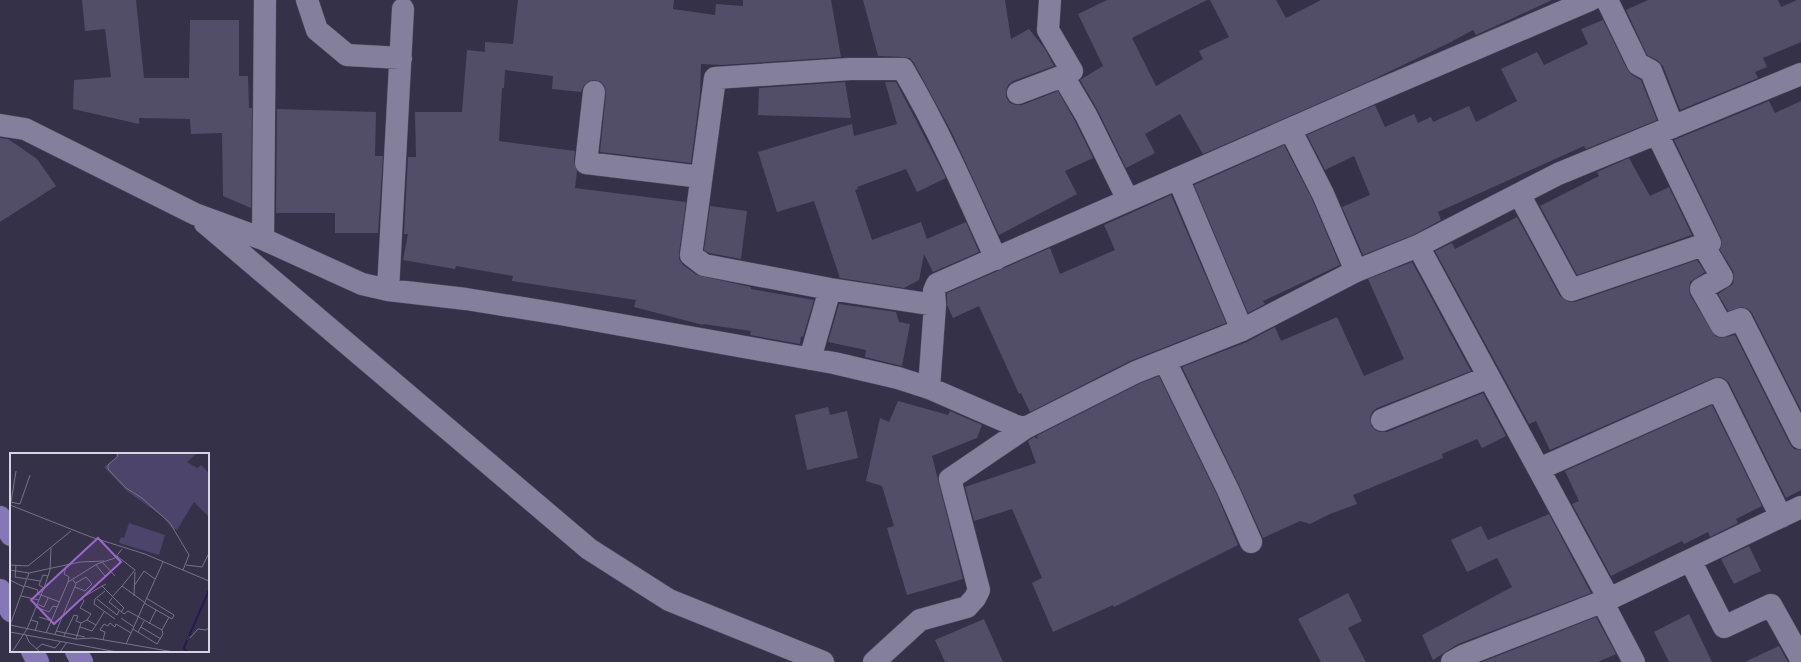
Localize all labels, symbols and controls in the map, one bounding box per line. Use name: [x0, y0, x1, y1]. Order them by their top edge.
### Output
inset map: [10, 453, 209, 652]

